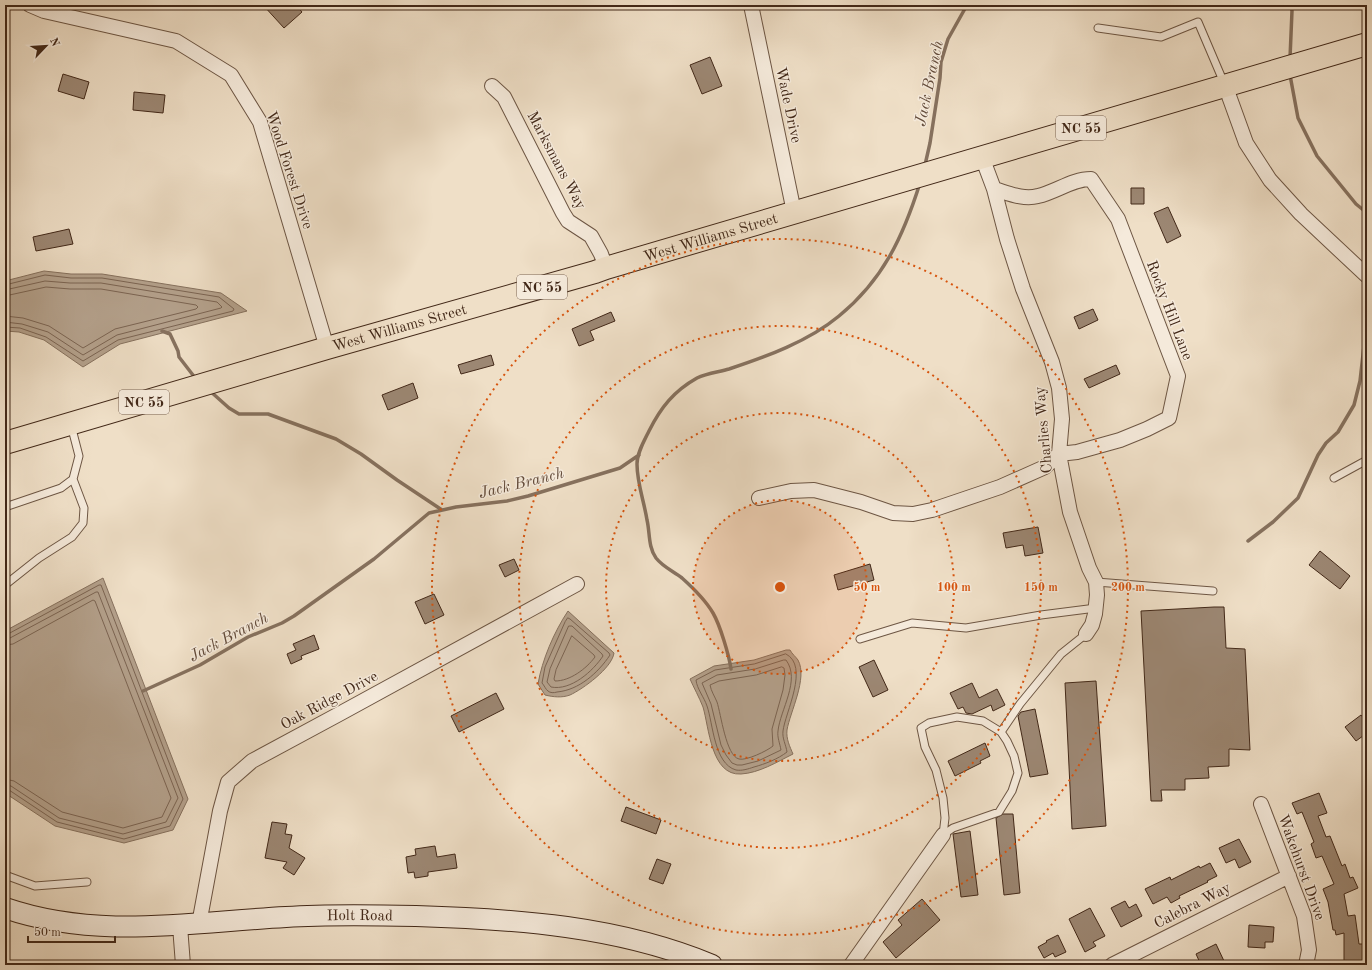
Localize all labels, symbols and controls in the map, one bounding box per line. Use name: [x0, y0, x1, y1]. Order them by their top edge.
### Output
north arrow: [26, 26, 66, 66]
text: N: [47, 36, 61, 49]
water label: Jack Branch: [913, 39, 947, 128]
street label: Wade Drive: [772, 66, 803, 145]
street label: Marksmans Way: [524, 109, 588, 212]
street label: Wood Forest Drive: [262, 110, 315, 231]
road number: NC 55: [1056, 116, 1106, 140]
street label: West Williams Street: [642, 212, 780, 265]
street label: Rocky Hill Lane: [1143, 259, 1195, 362]
road number: NC 55: [517, 275, 567, 299]
street label: West Williams Street: [331, 303, 469, 355]
street label: Charlies Way: [1033, 386, 1056, 474]
road number: NC 55: [119, 390, 169, 414]
water label: Jack Branch: [477, 466, 566, 502]
centre of rings: [773, 580, 787, 594]
text: 50 m: [854, 581, 881, 594]
text: 150 m: [1024, 581, 1058, 594]
text: 100 m: [937, 582, 971, 594]
text: 200 m: [1111, 582, 1145, 594]
water label: Jack Branch: [187, 610, 271, 665]
street label: Oak Ridge Drive: [279, 669, 381, 733]
street label: Wakehurst Drive: [1275, 813, 1327, 922]
street label: Calebra Way: [1152, 881, 1233, 932]
street label: Holt Road: [326, 909, 393, 924]
scale bar: [28, 918, 115, 944]
text: 50 m: [34, 926, 61, 939]

